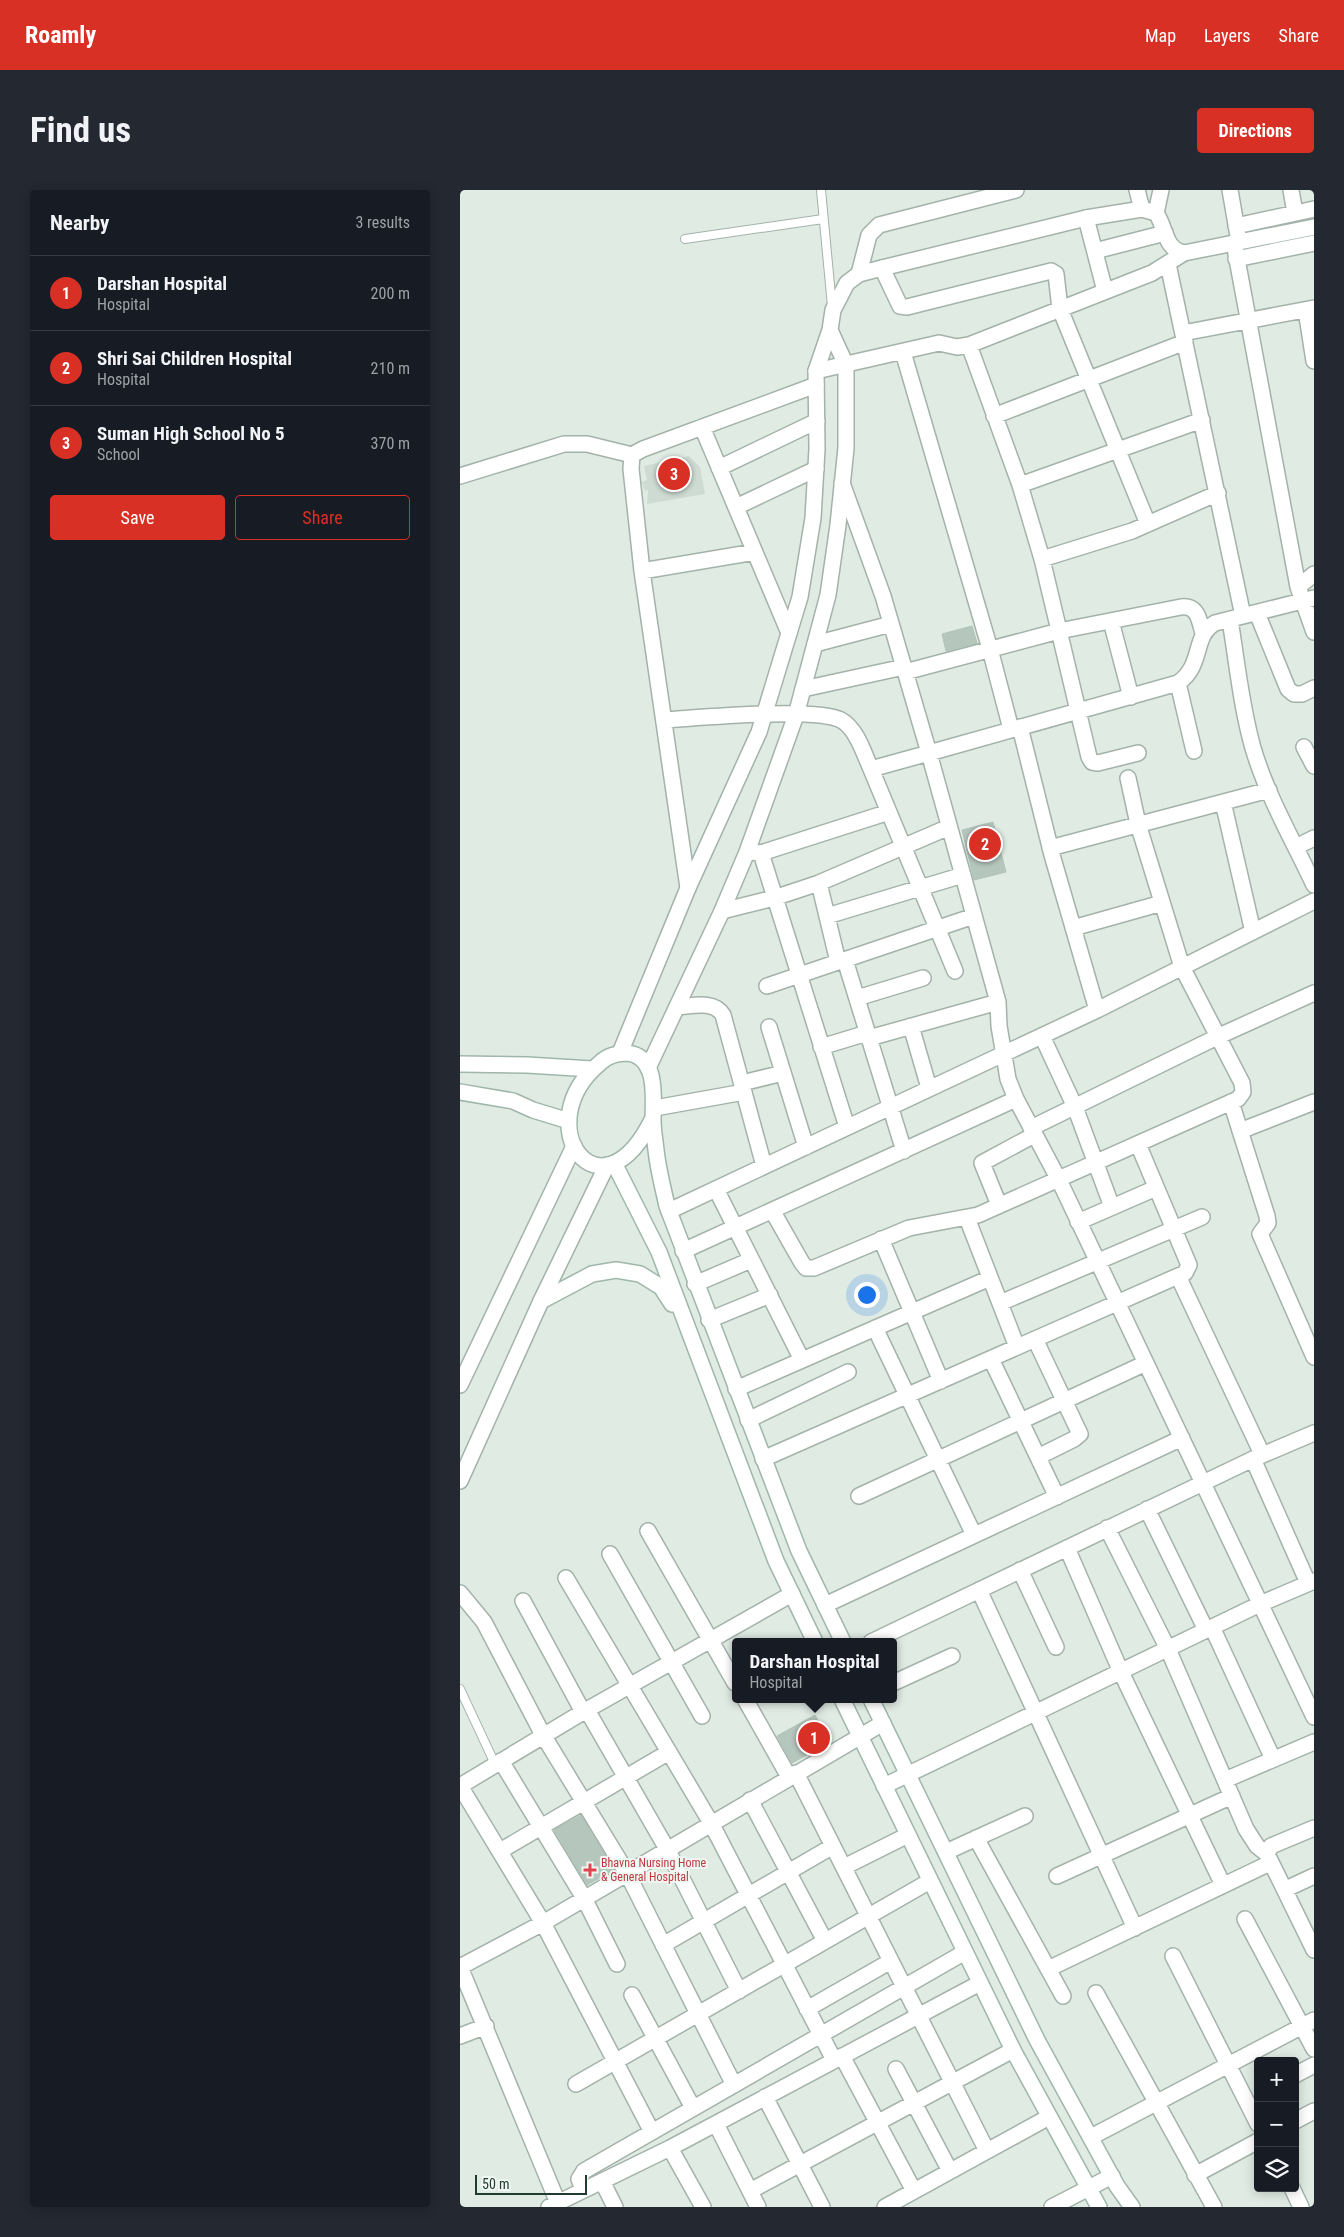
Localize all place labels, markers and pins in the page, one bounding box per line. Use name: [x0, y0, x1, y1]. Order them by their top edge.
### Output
pin: 3: [658, 455, 690, 493]
pin: 2: [969, 825, 1001, 863]
pin: 1: [798, 1719, 830, 1757]
place label: Bhavna Nursing Home & General Hospital: [601, 1856, 707, 1884]
marker: Bhavna Nursing Home & General Hospital: [583, 1863, 597, 1877]

